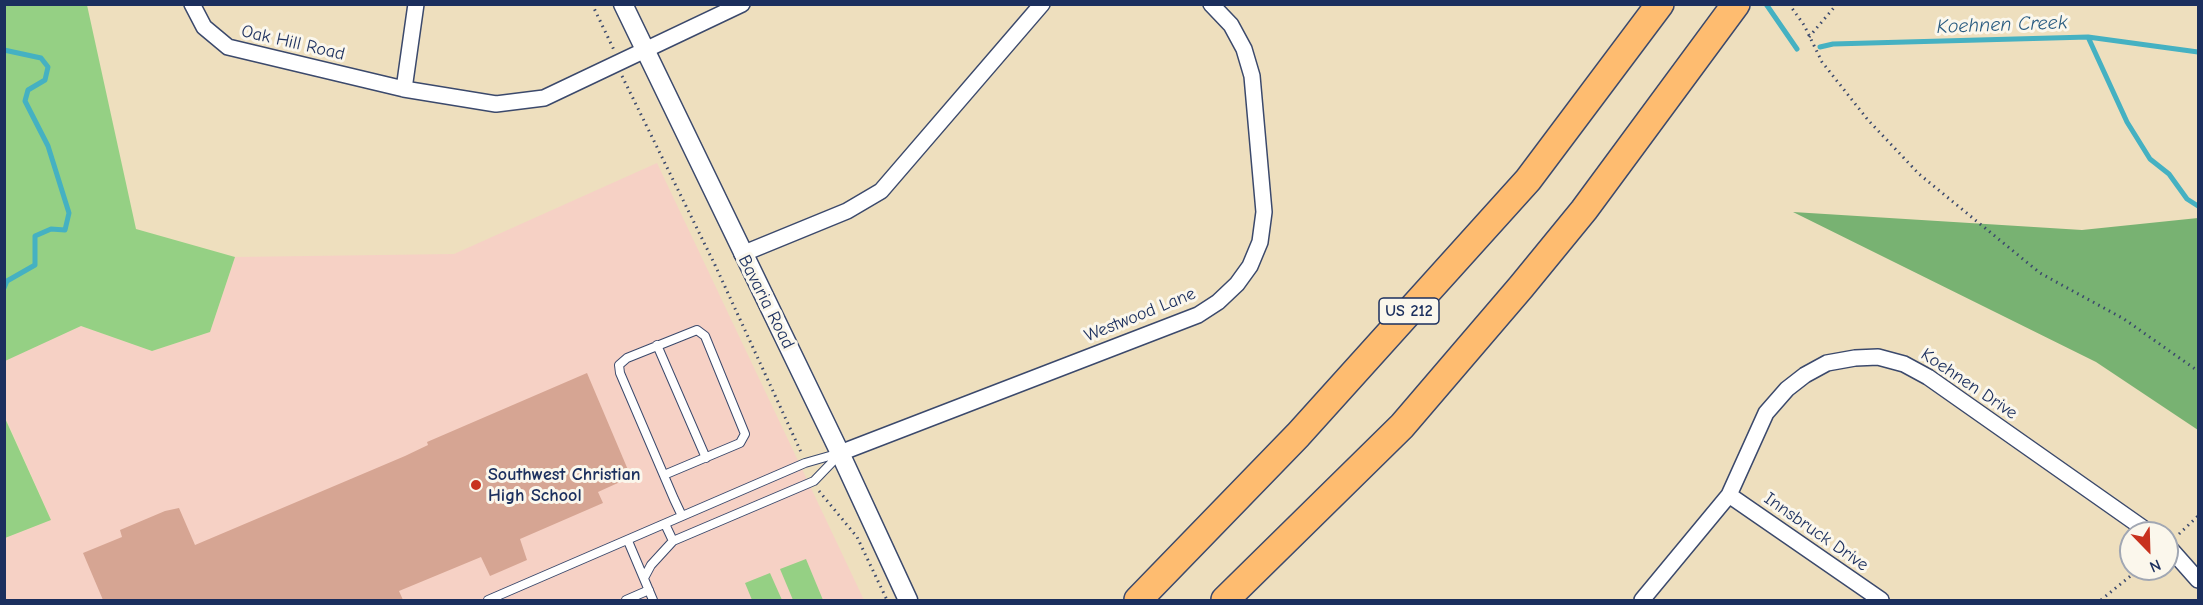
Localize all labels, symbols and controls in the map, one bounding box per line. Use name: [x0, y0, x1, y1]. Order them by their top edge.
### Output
water label: Koehnen Creek: [1936, 11, 2068, 39]
street label: Oak Hill Road: [239, 21, 347, 65]
street label: Bavaria Road: [733, 252, 799, 352]
street label: Westwood Lane: [1081, 283, 1199, 347]
road number: US 212: [1379, 298, 1439, 324]
street label: Koehnen Drive: [1917, 344, 2021, 424]
place label: Southwest Christian High School: [488, 464, 641, 506]
marker: Southwest Christian High School: [469, 478, 483, 492]
street label: Innsbruck Drive: [1760, 488, 1872, 576]
north arrow: [2119, 521, 2179, 581]
text: N: [2147, 555, 2164, 576]

